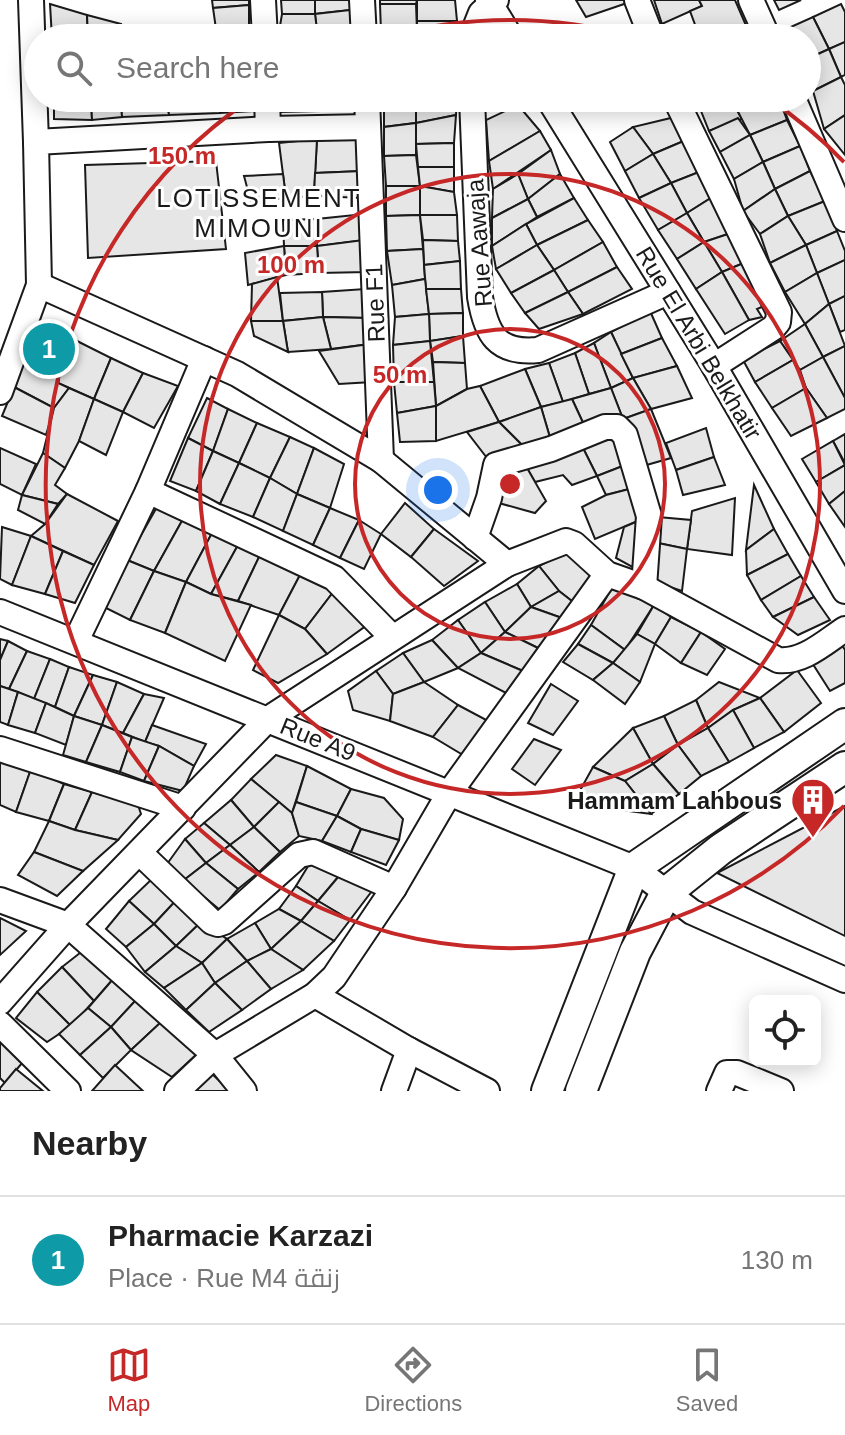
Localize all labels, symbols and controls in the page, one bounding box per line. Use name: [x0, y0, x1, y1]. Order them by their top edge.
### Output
search box: [24, 24, 821, 112]
icon: search: [52, 46, 96, 90]
text: Search here: [116, 51, 279, 84]
text: 150 m: [148, 142, 216, 169]
street label: Rue Aawaja: [461, 178, 497, 308]
district label: LOTISSEMENT MIMOUNI: [156, 183, 362, 243]
street label: Rue El Arbi Belkhatir: [631, 242, 767, 444]
text: 100 m: [257, 251, 325, 278]
street label: Rue F1: [360, 263, 390, 343]
pin: 1: [23, 319, 75, 379]
text: 50 m: [373, 361, 427, 388]
your location: [418, 470, 458, 510]
centre of rings: [496, 470, 524, 498]
street label: Rue A9: [276, 712, 360, 766]
building icon: Hammam Lahbous: [789, 776, 837, 839]
place label: Hammam Lahbous: [567, 787, 782, 814]
map controls: [749, 995, 821, 1067]
button: locate: [749, 995, 821, 1067]
text: Nearby: [32, 1124, 147, 1162]
text: Pharmacie Karzazi: [108, 1219, 373, 1252]
text: 1: [51, 1245, 65, 1275]
text: 130 m: [741, 1245, 813, 1275]
text: Place · Rue M4 زنقة: [108, 1263, 340, 1293]
tab: Map: [107, 1343, 151, 1417]
tab: Directions: [364, 1343, 462, 1417]
tab: Saved: [676, 1343, 738, 1417]

